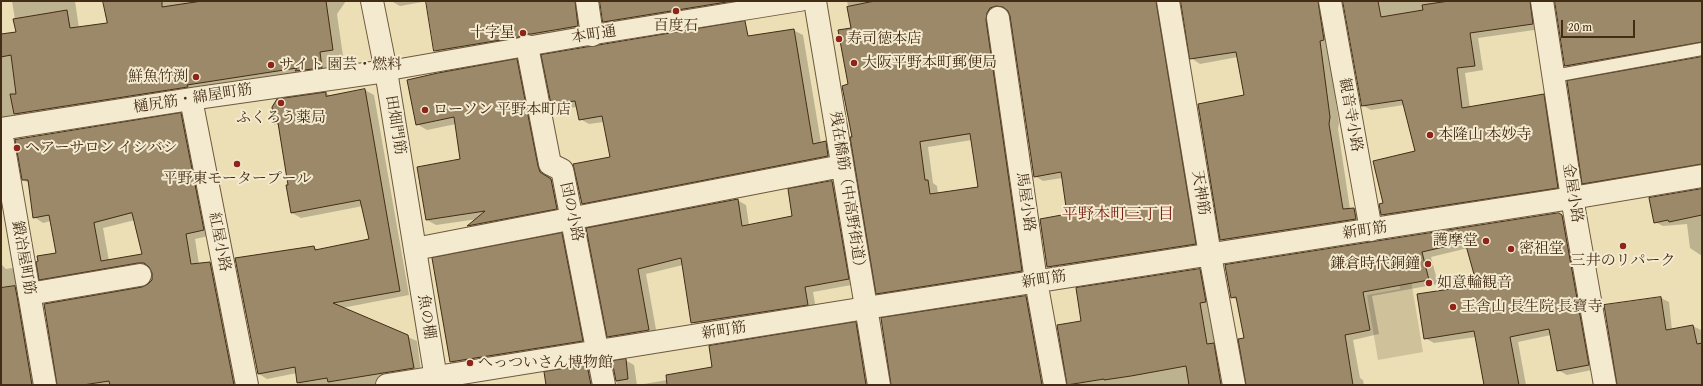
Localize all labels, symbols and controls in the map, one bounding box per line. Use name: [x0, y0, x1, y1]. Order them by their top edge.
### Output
marker: 百度石: [671, 6, 681, 16]
scale bar: [1563, 12, 1637, 38]
place label: 百度石: [654, 17, 698, 35]
text: 20 m: [1568, 18, 1592, 35]
street label: 本町通: [570, 23, 618, 47]
place label: 十字星: [470, 24, 515, 42]
marker: 十字星: [518, 28, 528, 38]
place label: 寿司徳本店: [847, 30, 922, 48]
marker: 寿司徳本店: [834, 34, 844, 44]
place label: 大阪平野本町郵便局: [862, 54, 997, 72]
place label: サイト 園芸・燃料: [279, 56, 402, 74]
marker: 大阪平野本町郵便局: [849, 58, 859, 68]
marker: サイト 園芸・燃料: [266, 60, 276, 70]
place label: 鮮魚竹渕: [128, 68, 188, 86]
marker: 鮮魚竹渕: [191, 72, 201, 82]
street label: 観音寺小路: [1335, 77, 1365, 153]
street label: 樋尻筋・綿屋町筋: [132, 81, 254, 117]
street label: 田畑門筋: [381, 94, 409, 156]
marker: ふくろう薬局: [276, 98, 286, 108]
place label: ローソン 平野本町店: [433, 101, 571, 119]
marker: ローソン 平野本町店: [420, 105, 430, 115]
place label: ふくろう薬局: [236, 109, 326, 127]
street label: 残在橋筋（中高野街道）: [825, 110, 869, 276]
place label: 本隆山 本妙寺: [1438, 126, 1531, 144]
marker: 本隆山 本妙寺: [1425, 130, 1435, 140]
place label: ヘアーサロン イシバシ: [25, 139, 178, 157]
marker: ヘアーサロン イシバシ: [12, 143, 22, 153]
marker: 平野東モータープール: [232, 159, 242, 169]
street label: 金屋小路: [1558, 162, 1586, 224]
street label: 天神筋: [1188, 169, 1212, 217]
place label: 平野東モータープール: [163, 170, 311, 188]
street label: 馬屋小路: [1012, 171, 1038, 233]
street label: 団の小路: [556, 181, 586, 243]
district label: 平野本町三丁目: [1062, 205, 1174, 225]
street label: 紅屋小路: [204, 211, 234, 273]
street label: 新町筋: [1341, 219, 1389, 243]
street label: 鍛冶屋町筋: [8, 220, 38, 296]
place label: 護摩堂: [1433, 232, 1478, 250]
marker: 護摩堂: [1481, 236, 1491, 246]
place label: 密祖堂: [1519, 240, 1564, 258]
marker: 三井のリパーク: [1618, 241, 1628, 251]
marker: 密祖堂: [1506, 244, 1516, 254]
place label: 三井のリパーク: [1571, 252, 1675, 270]
place label: 鎌倉時代銅鐘: [1330, 255, 1420, 273]
marker: 鎌倉時代銅鐘: [1423, 259, 1433, 269]
street label: 新町筋: [1020, 268, 1068, 292]
place label: 如意輪観音: [1437, 274, 1512, 292]
marker: 如意輪観音: [1424, 278, 1434, 288]
street label: 魚の棚: [414, 293, 438, 341]
place label: 王舎山 長生院 長寶寺: [1461, 298, 1603, 316]
marker: 王舎山 長生院 長寶寺: [1448, 302, 1458, 312]
street label: 新町筋: [700, 319, 748, 343]
place label: へっついさん博物館: [478, 354, 613, 372]
marker: へっついさん博物館: [465, 358, 475, 368]

